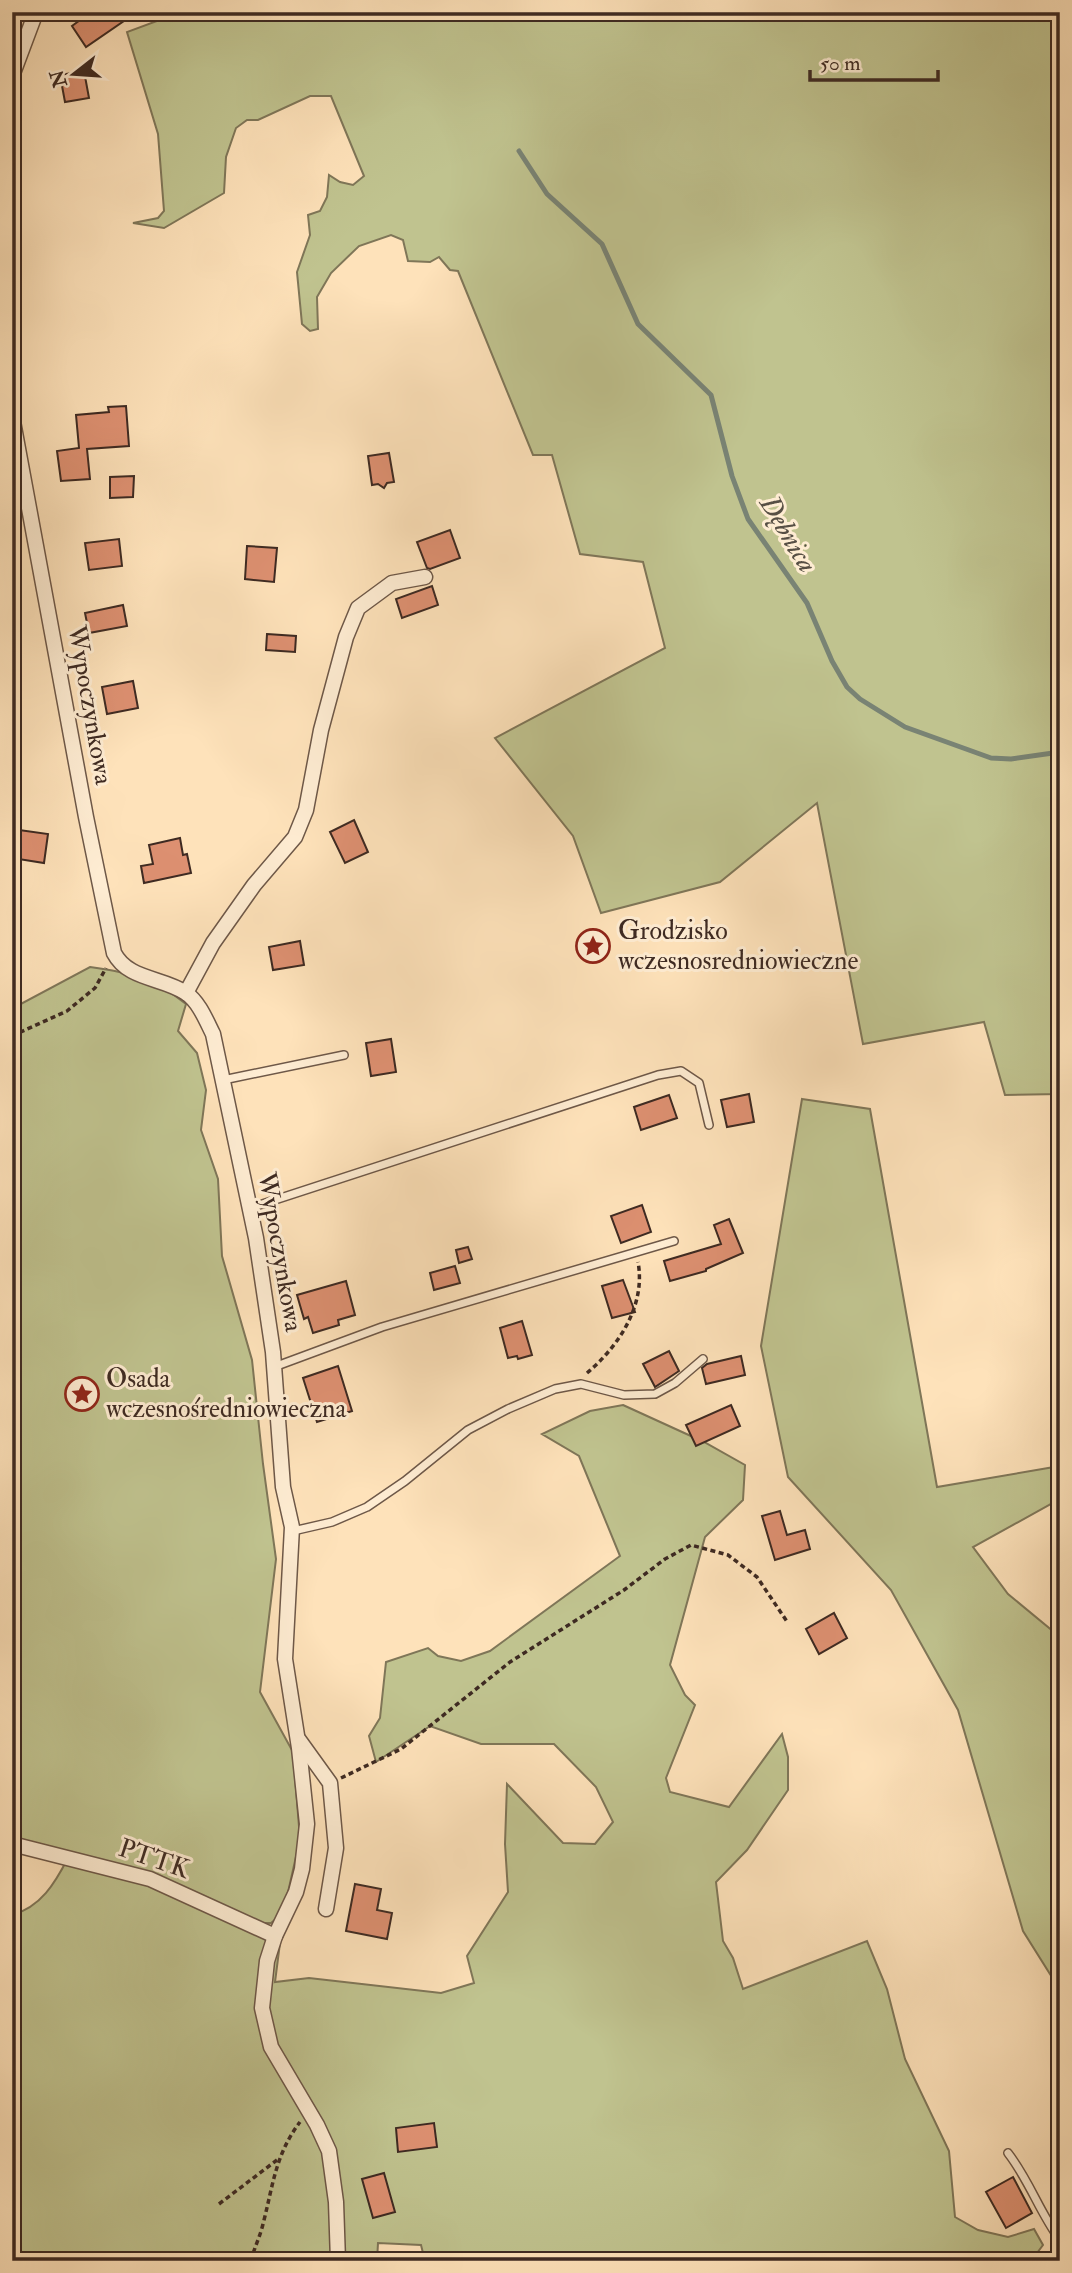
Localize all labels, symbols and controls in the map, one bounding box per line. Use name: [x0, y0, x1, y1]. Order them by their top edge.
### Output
north arrow: [38, 38, 108, 108]
scale bar: [810, 38, 937, 82]
text: 50 m: [820, 50, 861, 77]
text: N: [44, 66, 73, 91]
water label: Dębnica: [751, 488, 825, 579]
street label: Wypoczynkowa: [59, 622, 120, 788]
place label: Grodzisko wczesnosredniowieczne: [618, 915, 858, 977]
place icon: Grodzisko wczesnosredniowieczne: [574, 927, 612, 965]
street label: Wypoczynkowa: [249, 1169, 310, 1335]
place label: Osada wczesnośredniowieczna: [106, 1363, 346, 1425]
place icon: Osada wczesnośredniowieczna: [63, 1375, 101, 1413]
street label: PTTK: [114, 1832, 194, 1886]

